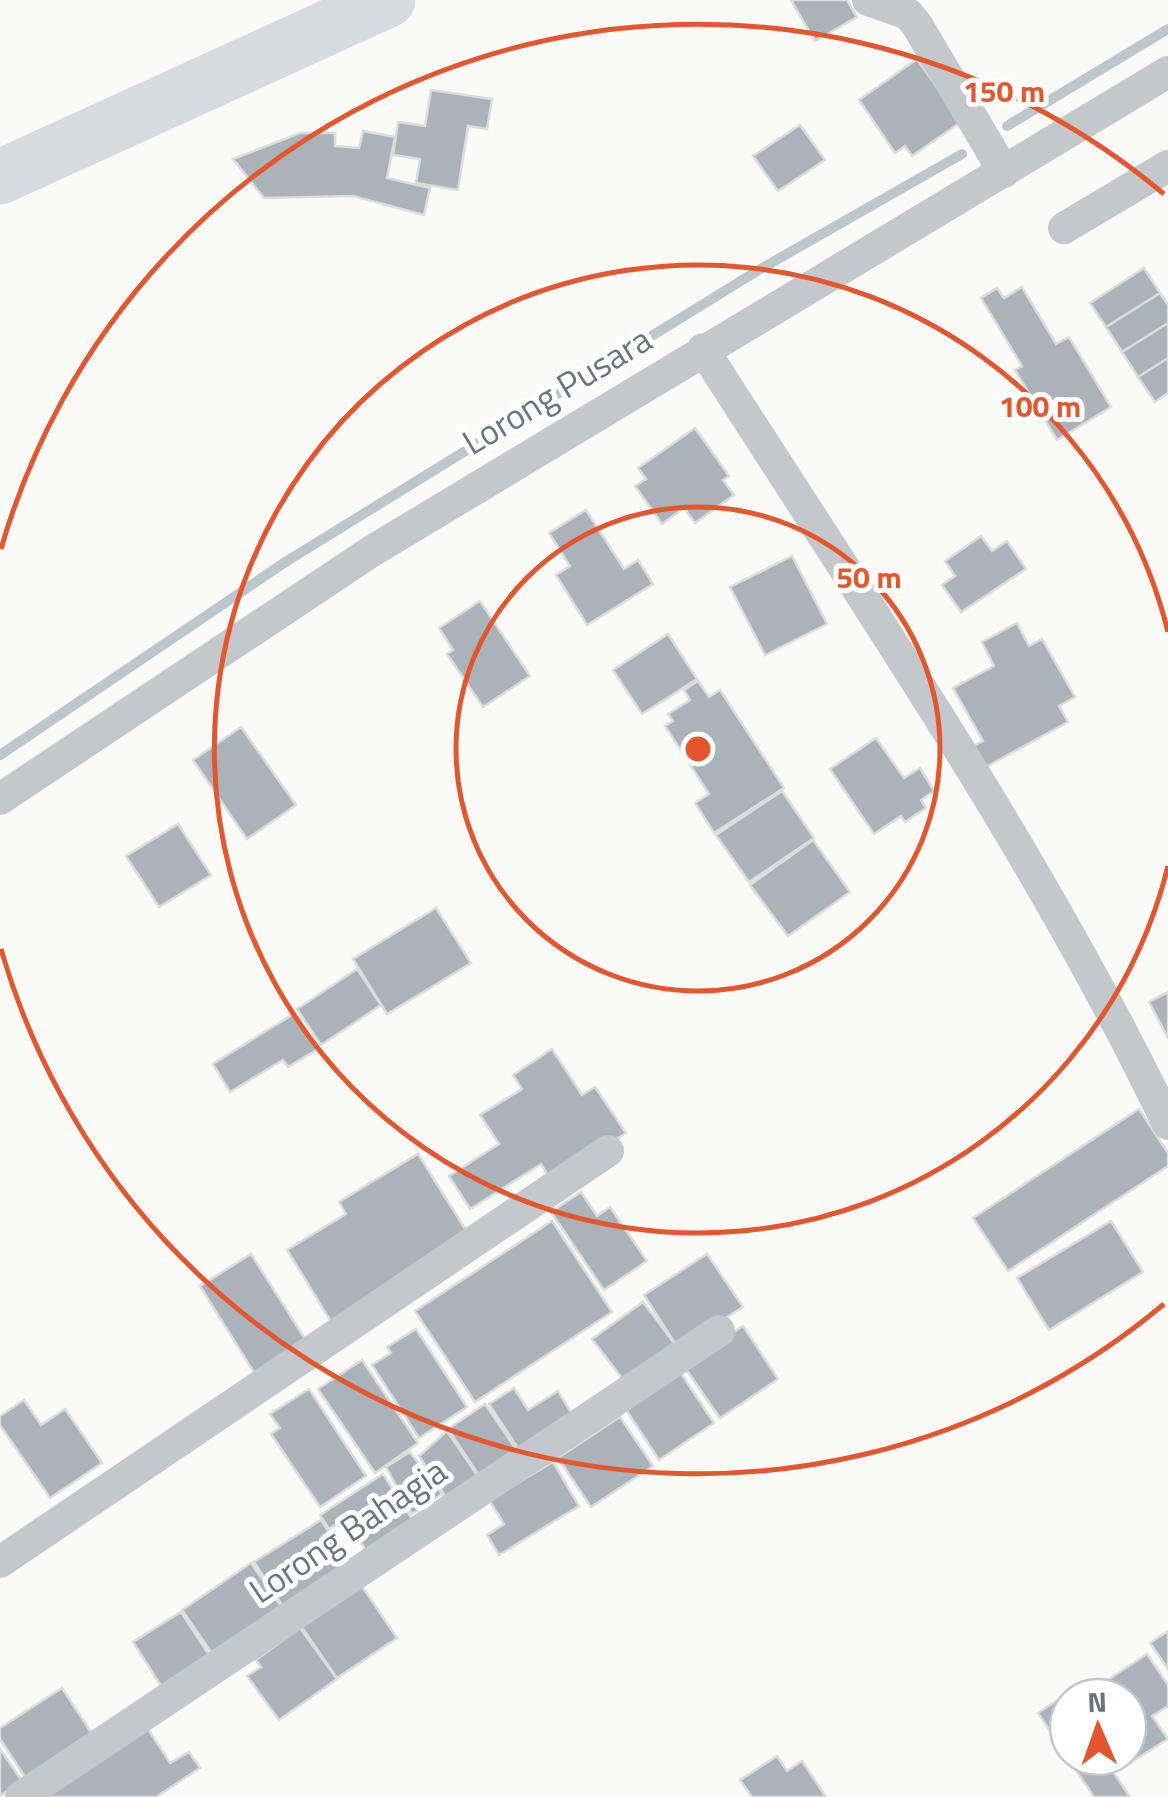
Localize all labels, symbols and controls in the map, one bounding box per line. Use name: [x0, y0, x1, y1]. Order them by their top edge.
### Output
text: 150 m: [963, 68, 1045, 114]
street label: Lorong Pusara: [451, 312, 662, 468]
text: 100 m: [999, 383, 1081, 429]
text: 50 m: [836, 554, 902, 600]
centre of rings: [680, 731, 716, 767]
street label: Lorong Bahagia: [238, 1444, 457, 1616]
north arrow: [1048, 1677, 1148, 1777]
text: N: [1087, 1680, 1108, 1723]

